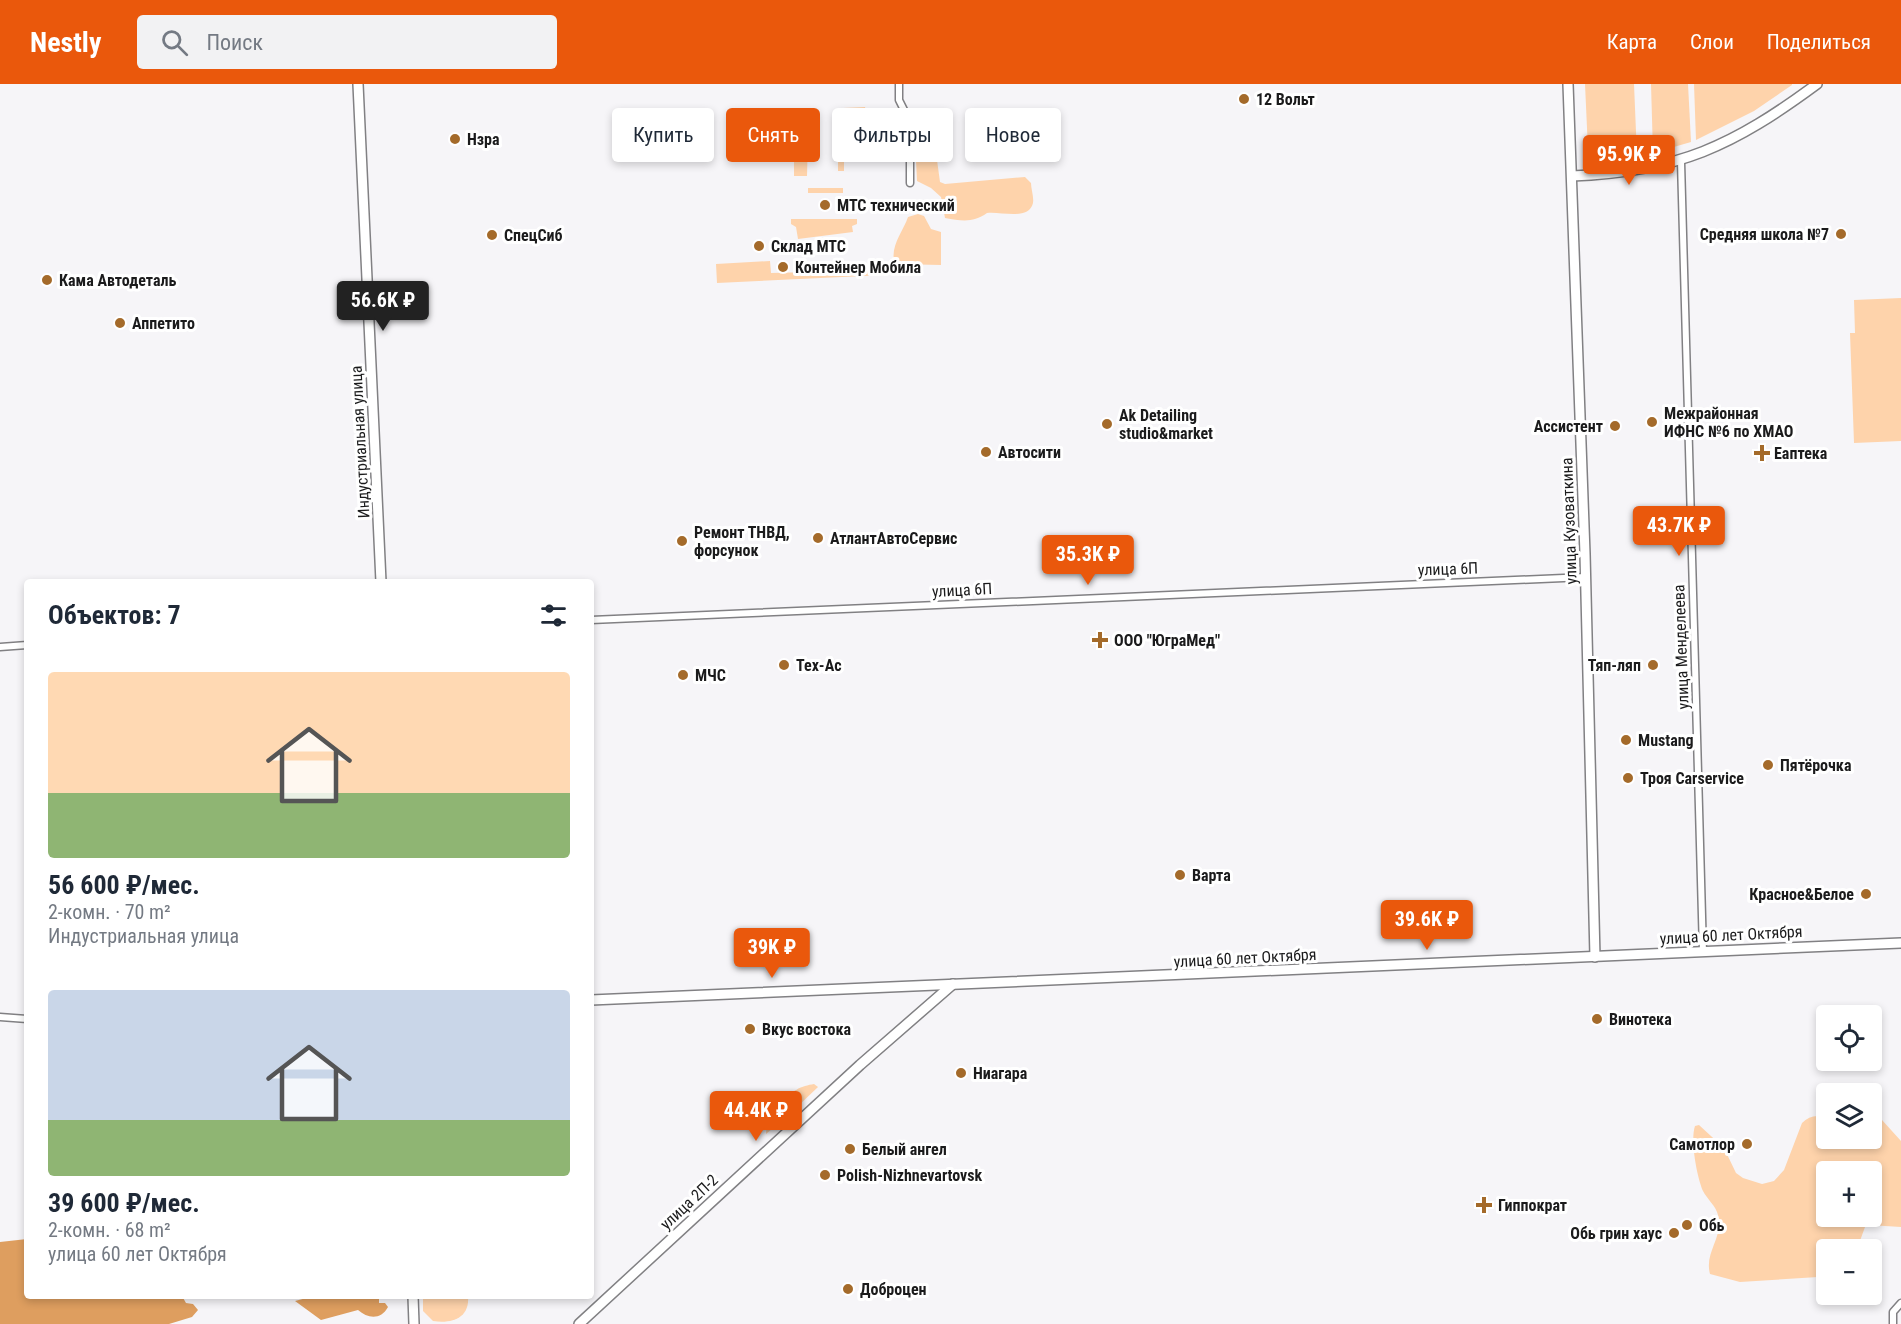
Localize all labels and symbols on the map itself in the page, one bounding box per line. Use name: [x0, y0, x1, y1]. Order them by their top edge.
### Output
place label: 12 Вольт: [1256, 90, 1315, 109]
marker: 12 Вольт: [1237, 92, 1251, 106]
place label: Нзра: [467, 130, 500, 149]
marker: Нзра: [448, 132, 462, 146]
pin: 95.9K ₽: [1574, 135, 1684, 186]
place label: МТС технический: [837, 196, 955, 215]
marker: МТС технический: [818, 198, 832, 212]
place label: Средняя школа №7: [1700, 225, 1829, 244]
place label: СпецСиб: [504, 226, 563, 245]
marker: Средняя школа №7: [1834, 227, 1848, 241]
marker: СпецСиб: [485, 228, 499, 242]
place label: Склад МТС: [771, 237, 846, 256]
marker: Склад МТС: [752, 239, 766, 253]
place label: Контейнер Мобила: [795, 258, 921, 277]
marker: Контейнер Мобила: [776, 260, 790, 274]
place label: Кама Автодеталь: [59, 271, 177, 290]
marker: Кама Автодеталь: [40, 273, 54, 287]
pin: 56.6K ₽: [328, 281, 438, 332]
place label: Аппетито: [132, 314, 195, 333]
marker: Аппетито: [113, 316, 127, 330]
street label: Индустриальная улица: [347, 365, 373, 519]
place label: Межрайонная ИФНС №6 по ХМАО: [1664, 404, 1794, 441]
place label: Ak Detailing studio&market: [1119, 406, 1213, 443]
marker: Межрайонная ИФНС №6 по ХМАО: [1645, 415, 1659, 429]
marker: Ak Detailing studio&market: [1100, 417, 1114, 431]
place label: Ассистент: [1534, 417, 1603, 436]
marker: Ассистент: [1608, 419, 1622, 433]
place label: Автосити: [998, 443, 1061, 462]
place label: Еаптека: [1774, 444, 1828, 463]
marker: Автосити: [979, 445, 993, 459]
marker: Еаптека: [1755, 446, 1769, 460]
street label: улица Кузоваткина: [1557, 457, 1581, 585]
pin: 43.7K ₽: [1624, 506, 1734, 557]
place label: Ремонт ТНВД, форсунок: [694, 523, 790, 560]
place label: АтлантАвтоСервис: [830, 529, 957, 548]
marker: АтлантАвтоСервис: [811, 531, 825, 545]
marker: Ремонт ТНВД, форсунок: [675, 534, 689, 548]
pin: 35.3K ₽: [1033, 535, 1143, 586]
street label: улица 6П: [1418, 558, 1478, 580]
street label: улица 6П: [931, 579, 993, 601]
street label: улица Менделеева: [1669, 584, 1693, 710]
marker: ООО "ЮграМед": [1091, 631, 1109, 649]
place label: ООО "ЮграМед": [1114, 631, 1220, 650]
place label: Тех-Ас: [796, 656, 842, 675]
place label: Тяп-ляп: [1588, 656, 1641, 675]
marker: Тех-Ас: [777, 658, 791, 672]
marker: Тяп-ляп: [1646, 658, 1660, 672]
place label: МЧС: [695, 666, 726, 685]
marker: МЧС: [676, 668, 690, 682]
place label: Mustang: [1638, 731, 1694, 750]
marker: Mustang: [1619, 733, 1633, 747]
place label: Пятёрочка: [1780, 756, 1852, 775]
marker: Пятёрочка: [1761, 758, 1775, 772]
place label: Троя Carservice: [1640, 769, 1744, 788]
marker: Троя Carservice: [1621, 771, 1635, 785]
place label: Варта: [1192, 866, 1231, 885]
marker: Варта: [1173, 868, 1187, 882]
place label: Красное&Белое: [1749, 885, 1854, 904]
marker: Красное&Белое: [1859, 887, 1873, 901]
pin: 39.6K ₽: [1372, 900, 1482, 951]
street label: улица 60 лет Октября: [1659, 922, 1803, 948]
pin: 39K ₽: [730, 928, 814, 979]
street label: улица 60 лет Октября: [1173, 945, 1317, 971]
place label: Винотека: [1609, 1010, 1672, 1029]
marker: Винотека: [1590, 1012, 1604, 1026]
place label: Вкус востока: [762, 1020, 851, 1039]
marker: Вкус востока: [743, 1022, 757, 1036]
place label: Ниагара: [973, 1064, 1028, 1083]
marker: Ниагара: [954, 1066, 968, 1080]
pin: 44.4K ₽: [701, 1091, 811, 1142]
place label: Самотлор: [1669, 1135, 1735, 1154]
marker: Самотлор: [1740, 1137, 1754, 1151]
place label: Белый ангел: [862, 1140, 947, 1159]
marker: Белый ангел: [843, 1142, 857, 1156]
place label: Polish-Nizhnevartovsk: [837, 1166, 983, 1185]
marker: Polish-Nizhnevartovsk: [818, 1168, 832, 1182]
street label: улица 2П-2: [656, 1170, 722, 1234]
marker: Гиппократ: [1475, 1196, 1493, 1214]
place label: Гиппократ: [1498, 1196, 1567, 1215]
place label: Обь: [1699, 1216, 1725, 1235]
marker: Обь: [1680, 1218, 1694, 1232]
place label: Обь грин хаус: [1570, 1224, 1662, 1243]
marker: Обь грин хаус: [1667, 1226, 1681, 1240]
place label: Доброцен: [860, 1280, 927, 1299]
marker: Доброцен: [841, 1282, 855, 1296]

